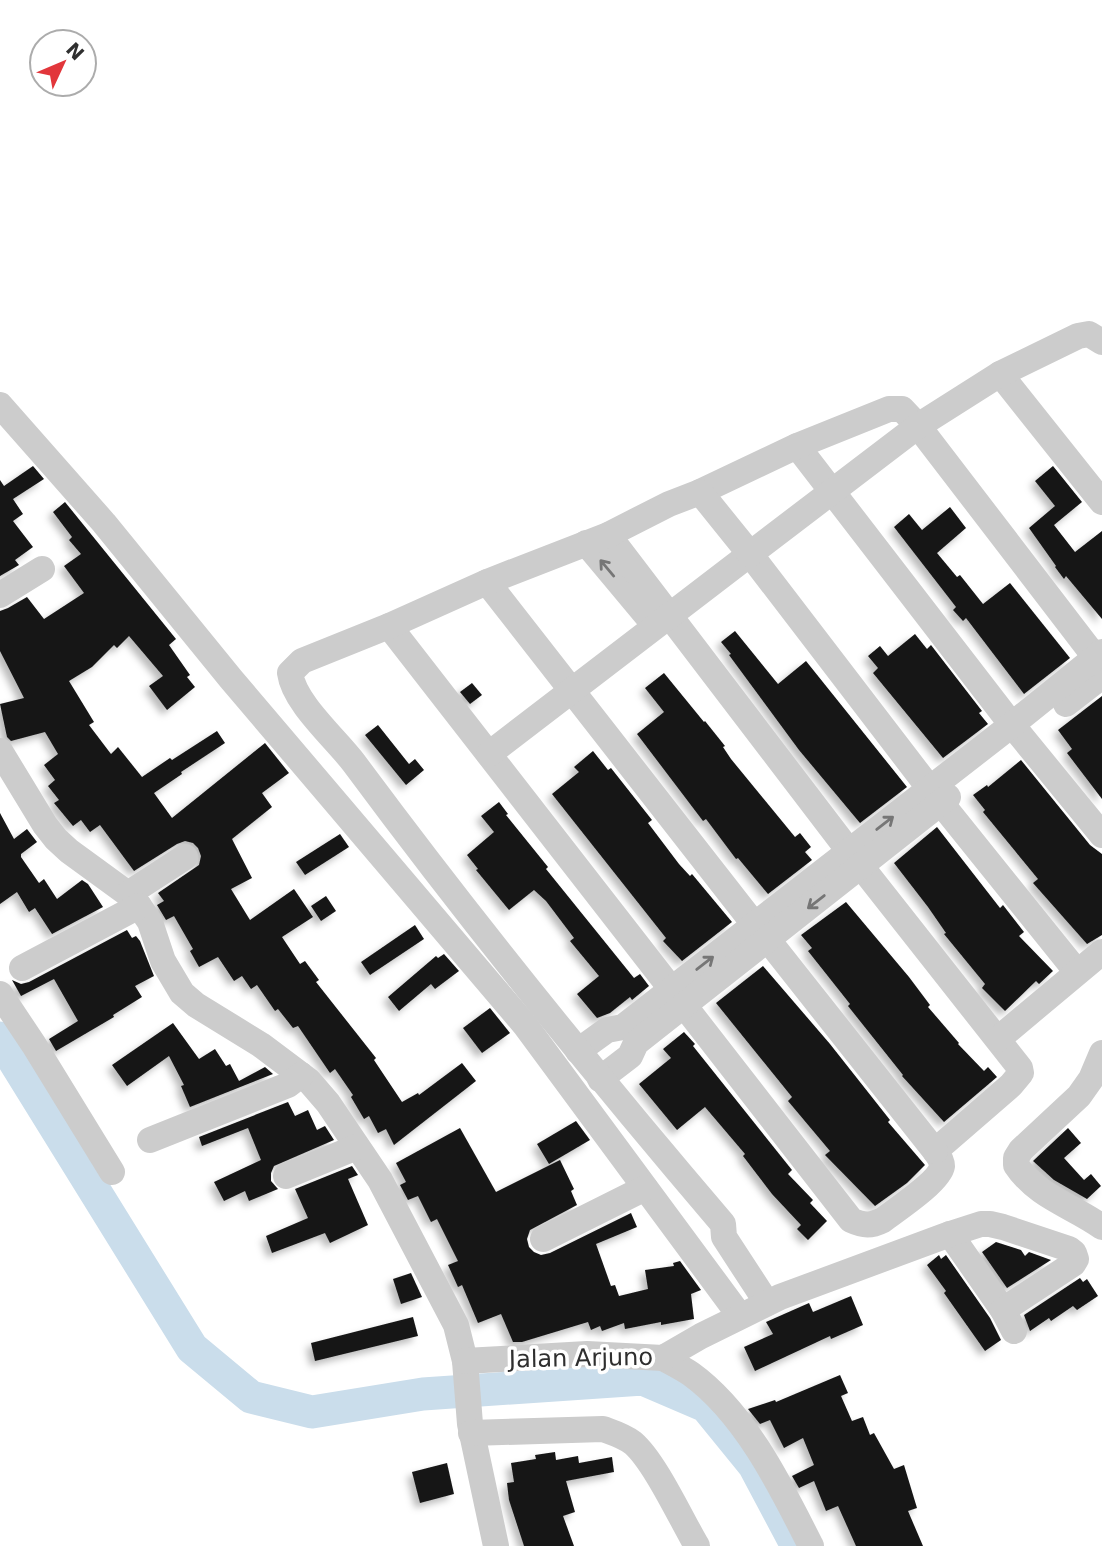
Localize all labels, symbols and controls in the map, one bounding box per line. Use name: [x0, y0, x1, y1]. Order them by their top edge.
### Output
north arrow: [28, 28, 98, 98]
text: N: [62, 38, 89, 65]
one-way arrow: [599, 560, 615, 578]
one-way arrow: [875, 816, 894, 831]
one-way arrow: [808, 895, 826, 910]
one-way arrow: [696, 955, 714, 970]
street label: Jalan Arjuno: [507, 1343, 653, 1373]

